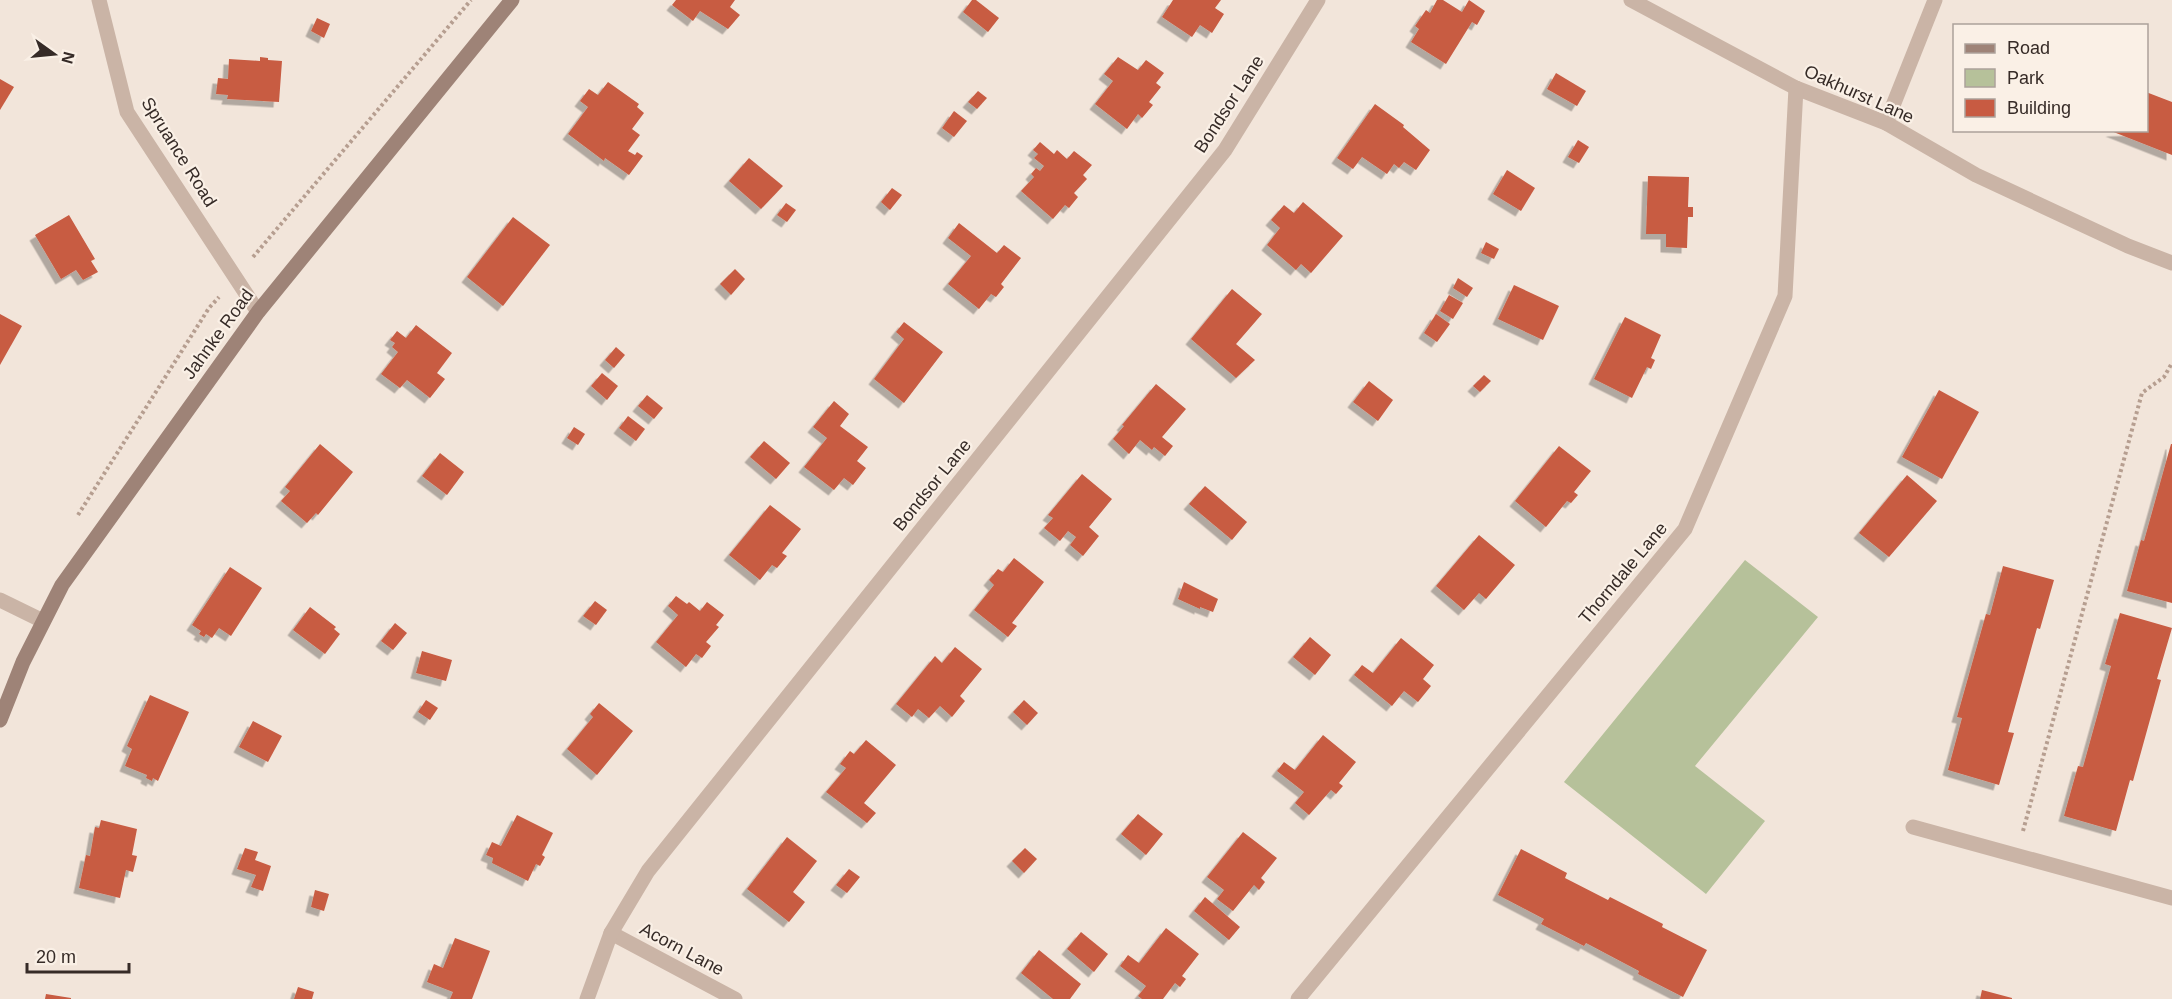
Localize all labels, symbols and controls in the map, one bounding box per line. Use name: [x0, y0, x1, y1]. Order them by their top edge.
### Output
north arrow: [24, 24, 84, 84]
legend: [1953, 24, 2148, 132]
text: Road: [2007, 38, 2050, 58]
text: N: [58, 50, 78, 66]
street label: Bondsor Lane: [1190, 52, 1268, 156]
street label: Oakhurst Lane: [1801, 61, 1917, 127]
text: Park: [2007, 68, 2045, 88]
street label: Spruance Road: [137, 94, 221, 210]
text: Building: [2007, 98, 2071, 118]
street label: Jahnke Road: [179, 285, 257, 383]
street label: Bondsor Lane: [889, 435, 975, 535]
street label: Thorndale Lane: [1575, 518, 1671, 628]
street label: Acorn Lane: [637, 919, 727, 979]
scale bar: [27, 936, 129, 974]
text: 20 m: [36, 947, 76, 967]

